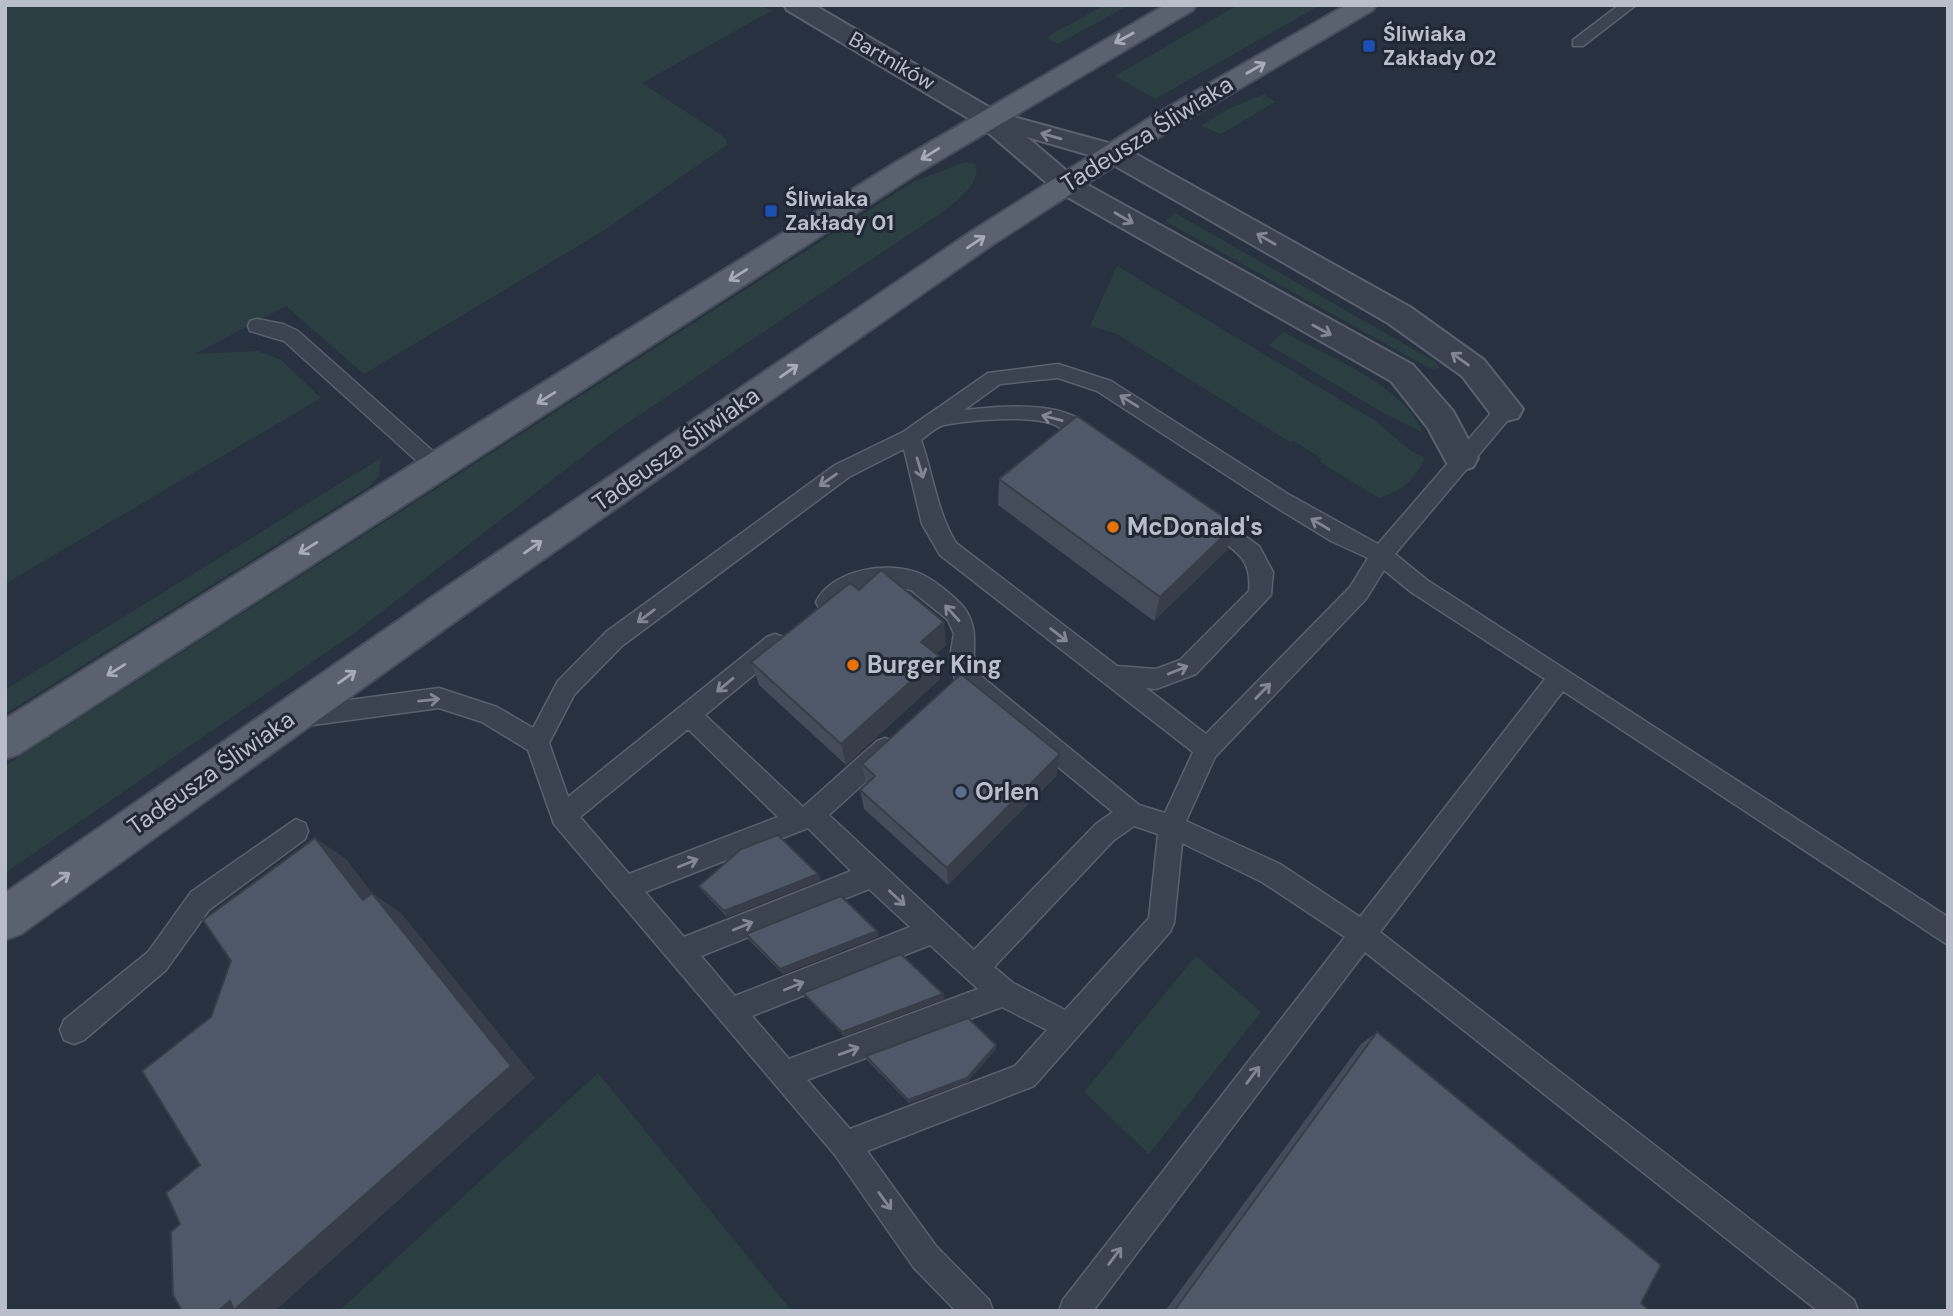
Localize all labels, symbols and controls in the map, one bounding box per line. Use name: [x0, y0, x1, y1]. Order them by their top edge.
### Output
place label: Śliwiaka Zakłady 02: [1383, 20, 1496, 72]
street label: Bartników: [844, 25, 940, 97]
one-way arrow: [1115, 31, 1135, 45]
marker: Śliwiaka Zakłady 02: [1361, 38, 1377, 54]
one-way arrow: [1245, 61, 1266, 74]
street label: Tadeusza Śliwiaka: [1055, 68, 1238, 199]
one-way arrow: [1040, 128, 1062, 141]
one-way arrow: [920, 147, 940, 161]
place label: Śliwiaka Zakłady 01: [785, 185, 894, 237]
marker: Śliwiaka Zakłady 01: [763, 203, 779, 219]
one-way arrow: [1113, 212, 1134, 225]
one-way arrow: [1257, 232, 1277, 246]
one-way arrow: [966, 235, 985, 249]
one-way arrow: [728, 269, 748, 283]
one-way arrow: [1312, 323, 1332, 337]
one-way arrow: [1451, 352, 1470, 366]
one-way arrow: [779, 364, 798, 378]
street label: Tadeusza Śliwiaka: [586, 379, 765, 518]
one-way arrow: [536, 391, 556, 405]
one-way arrow: [1119, 394, 1139, 408]
one-way arrow: [1041, 411, 1063, 424]
one-way arrow: [915, 457, 928, 479]
one-way arrow: [819, 473, 838, 487]
place label: McDonald's: [1127, 511, 1263, 542]
one-way arrow: [1311, 516, 1331, 530]
marker: McDonald's: [1105, 519, 1121, 535]
one-way arrow: [523, 540, 542, 554]
one-way arrow: [299, 542, 319, 556]
one-way arrow: [944, 604, 960, 622]
one-way arrow: [637, 609, 655, 624]
one-way arrow: [1049, 628, 1068, 643]
place label: Burger King: [867, 649, 1002, 680]
marker: Burger King: [845, 657, 861, 673]
one-way arrow: [1167, 663, 1188, 676]
one-way arrow: [107, 664, 127, 678]
one-way arrow: [337, 670, 356, 684]
one-way arrow: [716, 677, 734, 693]
one-way arrow: [1255, 682, 1272, 699]
one-way arrow: [417, 693, 440, 706]
street label: Tadeusza Śliwiaka: [121, 703, 300, 842]
place label: Orlen: [975, 776, 1039, 807]
marker: Orlen: [953, 784, 969, 800]
one-way arrow: [677, 855, 698, 868]
one-way arrow: [51, 872, 70, 886]
one-way arrow: [888, 890, 906, 906]
one-way arrow: [731, 919, 753, 932]
one-way arrow: [783, 979, 804, 992]
one-way arrow: [837, 1043, 859, 1056]
one-way arrow: [1245, 1067, 1260, 1085]
one-way arrow: [877, 1191, 892, 1210]
one-way arrow: [1107, 1247, 1122, 1266]

